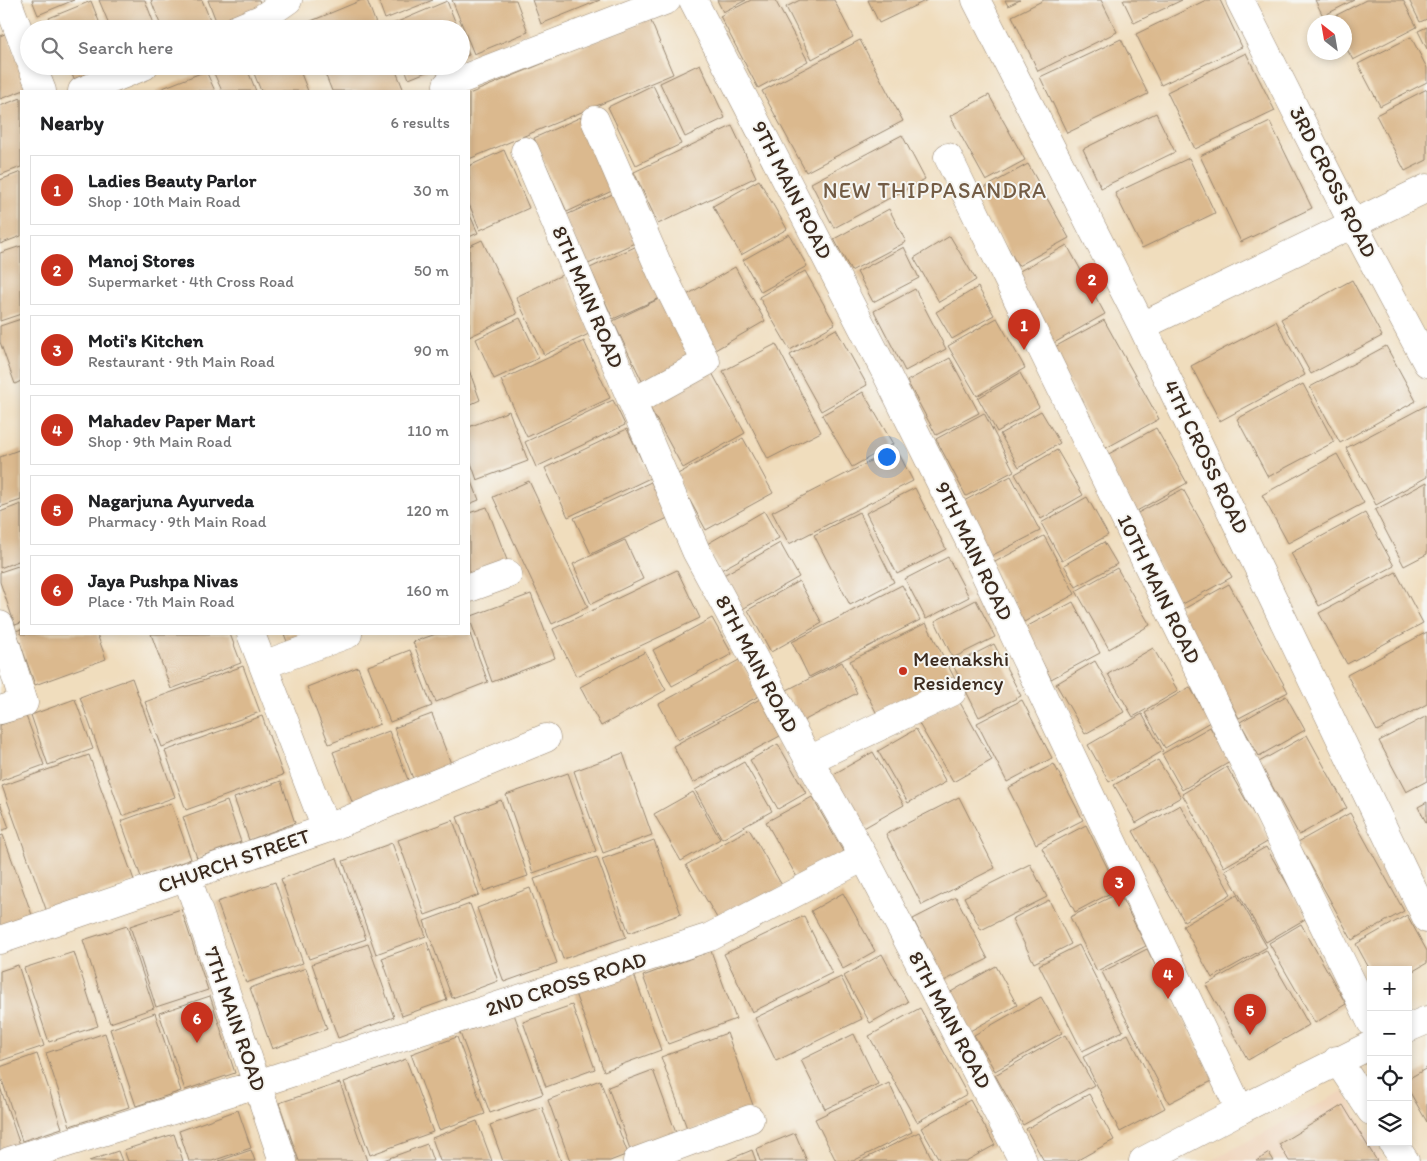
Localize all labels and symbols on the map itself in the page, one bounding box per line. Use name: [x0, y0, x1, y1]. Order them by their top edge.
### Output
north arrow: [1307, 15, 1352, 60]
street label: 3RD CROSS ROAD: [1285, 102, 1382, 262]
street label: 9TH MAIN ROAD: [747, 117, 838, 263]
district label: NEW THIPPASANDRA: [823, 177, 1047, 204]
street label: 8TH MAIN ROAD: [547, 222, 630, 372]
pin: 2: [1076, 263, 1108, 304]
pin: 1: [1008, 309, 1040, 350]
street label: 4TH CROSS ROAD: [1158, 376, 1255, 538]
your location: [874, 444, 900, 470]
street label: 9TH MAIN ROAD: [930, 477, 1019, 625]
street label: 10TH MAIN ROAD: [1112, 510, 1207, 668]
street label: 8TH MAIN ROAD: [711, 591, 804, 737]
place label: Meenakshi Residency: [913, 646, 1009, 695]
marker: Meenakshi Residency: [897, 665, 909, 677]
street label: CHURCH STREET: [154, 823, 313, 898]
pin: 3: [1103, 866, 1135, 907]
street label: 7TH MAIN ROAD: [199, 943, 272, 1094]
street label: 2ND CROSS ROAD: [482, 946, 649, 1021]
street label: 8TH MAIN ROAD: [904, 947, 997, 1093]
pin: 4: [1152, 958, 1184, 999]
pin: 5: [1234, 994, 1266, 1035]
pin: 6: [181, 1002, 213, 1043]

